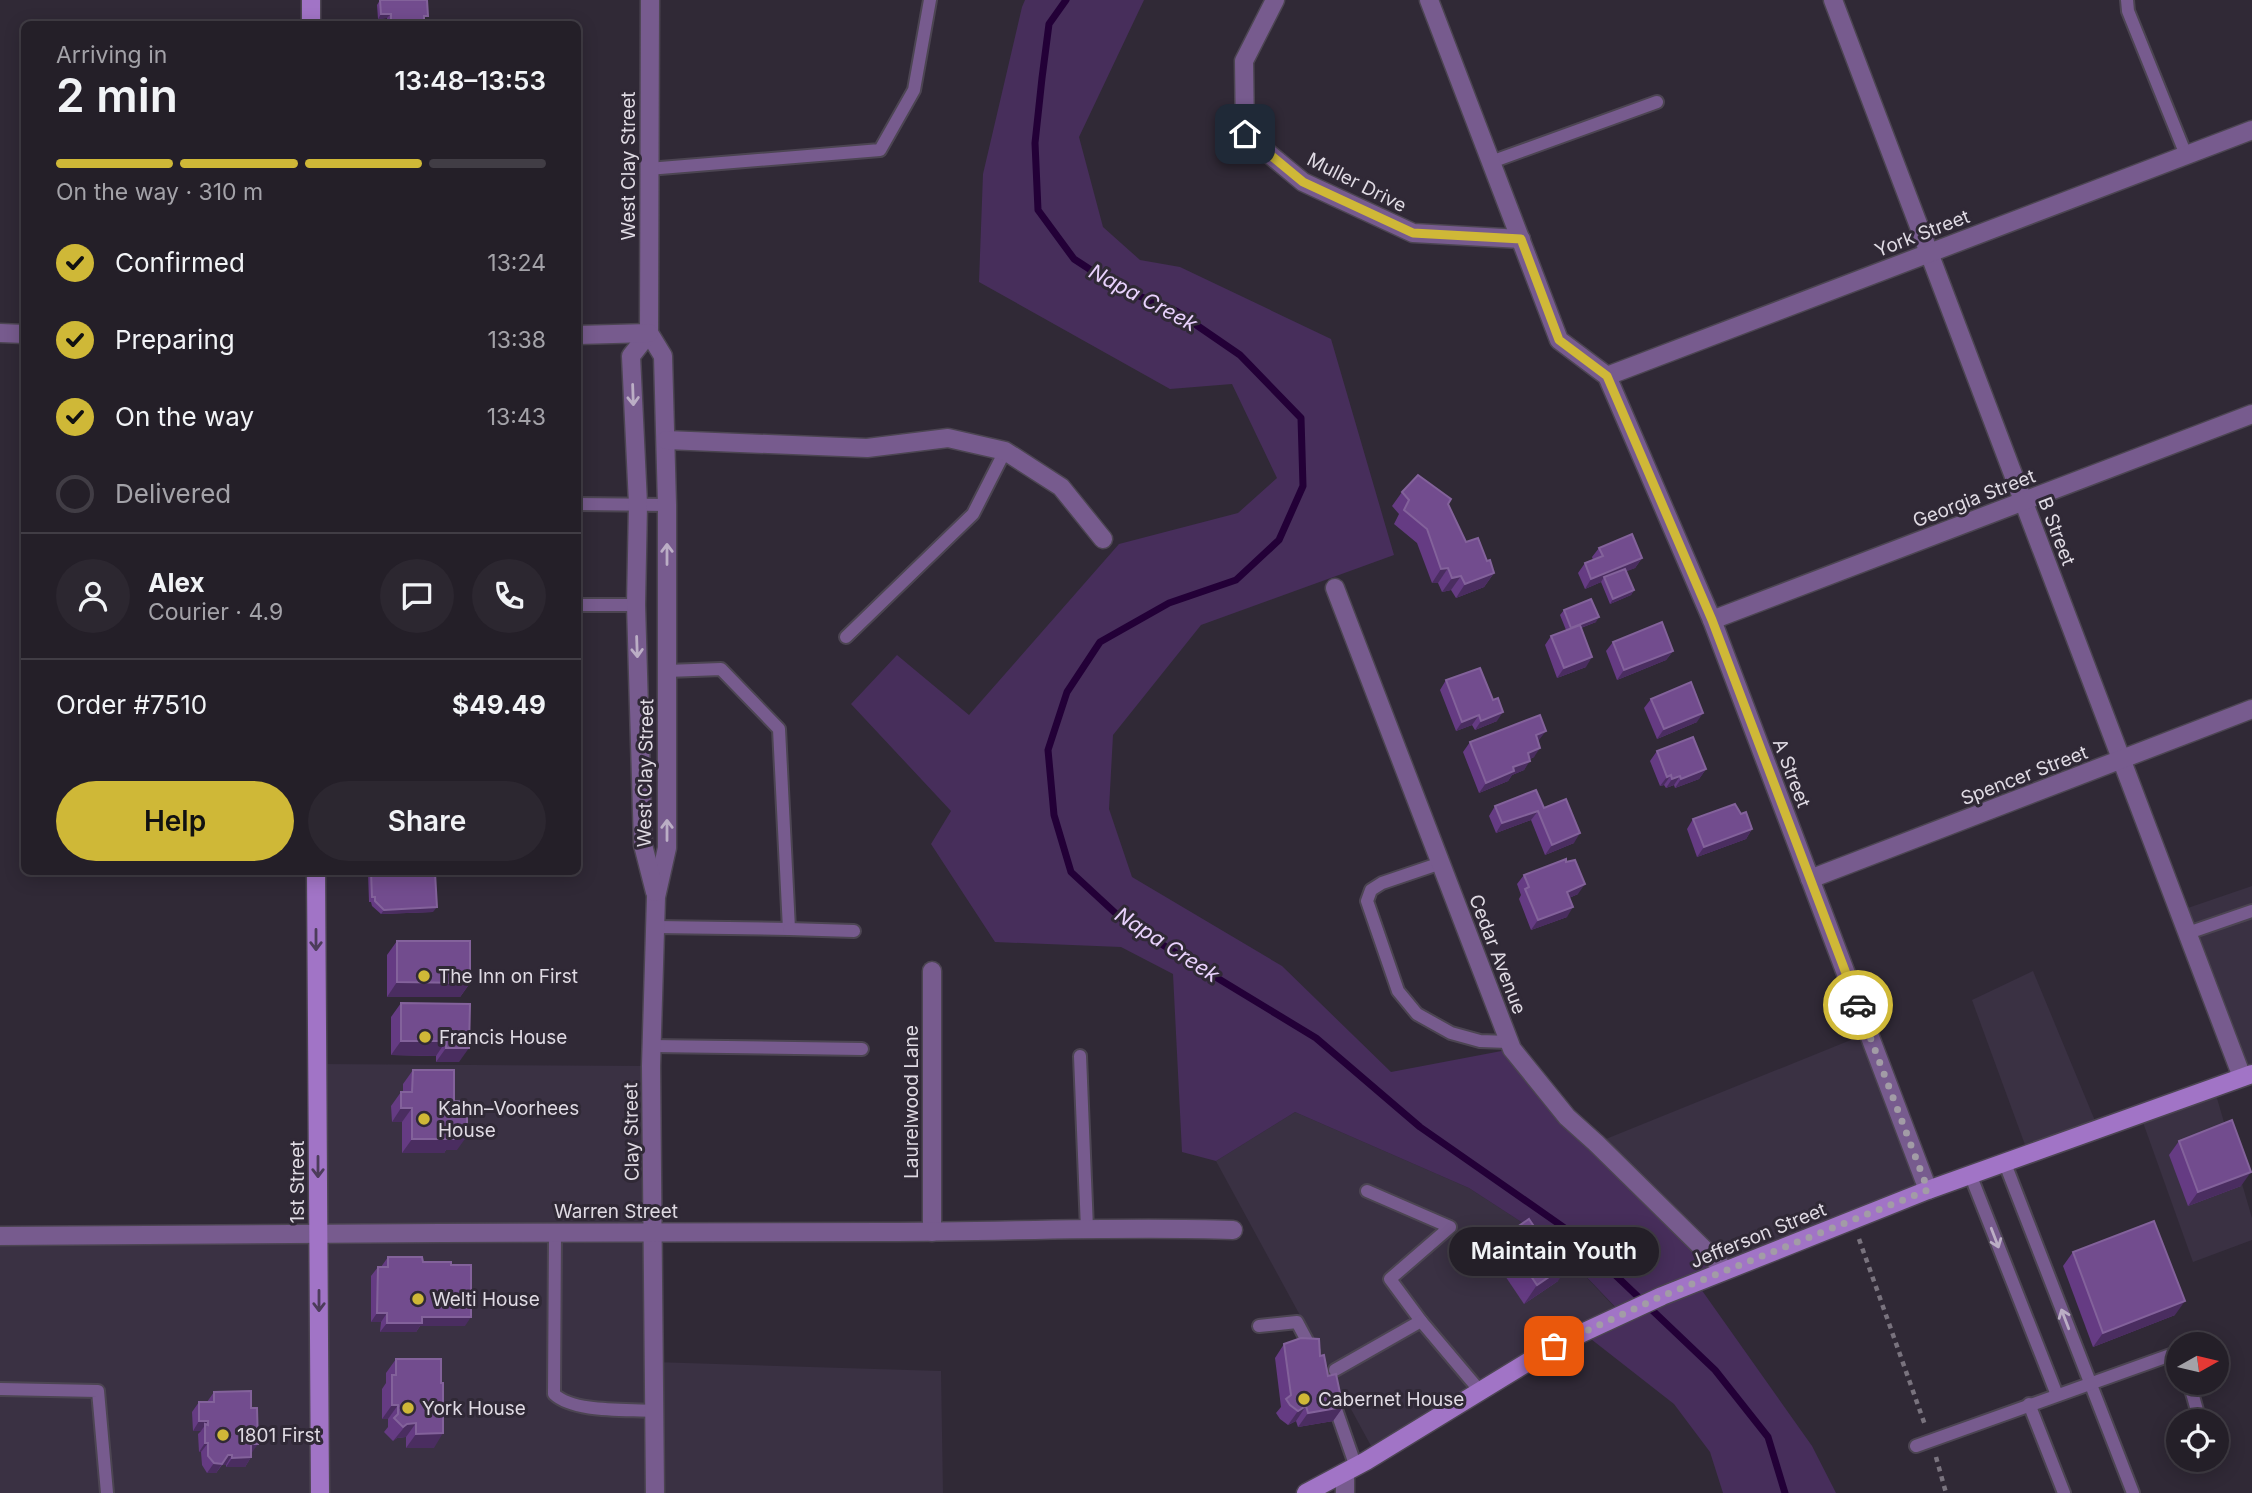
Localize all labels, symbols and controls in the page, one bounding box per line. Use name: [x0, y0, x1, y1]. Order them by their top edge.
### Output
text: Arriving in: [56, 41, 167, 69]
text: 13:48–13:53: [394, 65, 546, 96]
text: 2 min: [56, 67, 178, 123]
street label: West Clay Street: [617, 92, 640, 240]
pin: [1215, 104, 1275, 164]
icon: home: [1226, 115, 1264, 153]
street label: Muller Drive: [1303, 148, 1410, 217]
text: On the way · 310 m: [56, 178, 263, 206]
street label: York Street: [1872, 205, 1973, 262]
icon: check: [56, 244, 94, 282]
text: Confirmed: [115, 247, 245, 278]
text: 13:24: [487, 249, 546, 277]
water label: Napa Creek: [1085, 259, 1202, 337]
icon: check: [56, 321, 94, 359]
text: Preparing: [115, 324, 235, 355]
text: 13:38: [487, 326, 546, 354]
one-way arrow: [627, 384, 640, 406]
icon: check: [56, 398, 94, 436]
text: On the way: [115, 401, 254, 432]
text: 13:43: [487, 403, 546, 431]
street label: Georgia Street: [1910, 465, 2039, 532]
text: Delivered: [115, 478, 231, 509]
street label: B Street: [2033, 494, 2080, 569]
one-way arrow: [660, 542, 674, 565]
button: person: [56, 559, 130, 633]
button: chat: [380, 559, 454, 633]
button: phone: [472, 559, 546, 633]
text: Alex: [148, 567, 205, 598]
text: Courier · 4.9: [148, 598, 283, 626]
one-way arrow: [631, 635, 644, 658]
text: Order #7510: [56, 689, 207, 720]
text: $49.49: [452, 689, 546, 720]
street label: West Clay Street: [633, 698, 658, 848]
street label: A Street: [1768, 735, 1815, 811]
street label: Spencer Street: [1957, 741, 2091, 810]
button: Help: [56, 781, 294, 861]
button: Share: [308, 781, 546, 861]
one-way arrow: [660, 819, 674, 842]
street label: Cedar Avenue: [1464, 891, 1531, 1017]
water label: Napa Creek: [1111, 902, 1224, 988]
one-way arrow: [309, 928, 323, 951]
place label: The Inn on First: [438, 965, 578, 988]
marker: The Inn on First: [416, 968, 432, 984]
courier: [1823, 970, 1893, 1040]
icon: car: [1839, 986, 1877, 1024]
street label: Laurelwood Lane: [900, 1025, 923, 1179]
place label: Francis House: [439, 1026, 567, 1049]
marker: Francis House: [417, 1029, 433, 1045]
street label: Clay Street: [619, 1083, 644, 1181]
place label: Kahn–Voorhees House: [438, 1097, 579, 1142]
marker: Kahn–Voorhees House: [416, 1111, 432, 1127]
street label: 1st Street: [286, 1141, 309, 1223]
one-way arrow: [311, 1155, 325, 1178]
street label: Jefferson Street: [1687, 1198, 1829, 1273]
street label: Warren Street: [554, 1200, 678, 1223]
one-way arrow: [1989, 1226, 2002, 1248]
callout: Maintain Youth: [1449, 1227, 1659, 1276]
text: Maintain Youth: [1471, 1237, 1637, 1265]
place label: Welti House: [432, 1288, 540, 1311]
one-way arrow: [312, 1289, 326, 1312]
marker: Welti House: [410, 1291, 426, 1307]
one-way arrow: [2058, 1308, 2070, 1330]
pin: [1524, 1316, 1584, 1376]
icon: bag: [1535, 1327, 1573, 1365]
north arrow: [2166, 1332, 2230, 1395]
map controls: [2166, 1332, 2229, 1472]
place label: Cabernet House: [1318, 1388, 1464, 1411]
marker: Cabernet House: [1296, 1391, 1312, 1407]
place label: York House: [422, 1397, 526, 1420]
marker: York House: [400, 1400, 416, 1416]
button: locate: [2166, 1409, 2229, 1472]
place label: 1801 First: [237, 1424, 321, 1447]
marker: 1801 First: [215, 1427, 231, 1443]

